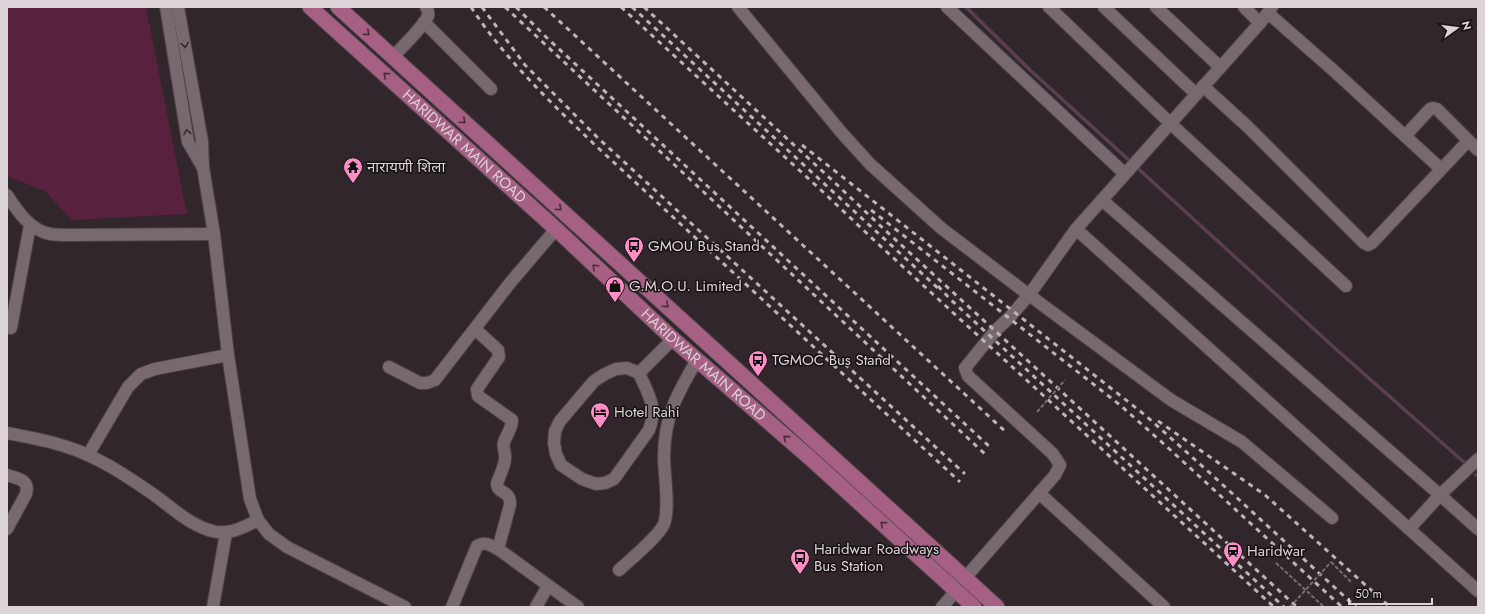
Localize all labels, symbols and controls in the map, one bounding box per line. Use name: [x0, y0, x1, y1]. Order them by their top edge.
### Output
north arrow: [1437, 8, 1477, 48]
text: N: [1458, 19, 1476, 32]
one-way arrow: [362, 29, 370, 36]
one-way arrow: [180, 42, 189, 48]
one-way arrow: [383, 72, 391, 80]
street label: HARIDWAR MAIN ROAD: [397, 84, 531, 208]
one-way arrow: [458, 116, 466, 123]
one-way arrow: [183, 129, 191, 135]
temple icon: नारायणी शिला: [342, 156, 364, 184]
place label: नारायणी शिला: [367, 156, 446, 178]
one-way arrow: [554, 204, 562, 211]
bus stop icon: GMOU Bus Stand: [623, 235, 645, 263]
place label: GMOU Bus Stand: [648, 235, 760, 257]
one-way arrow: [593, 265, 600, 272]
shop icon: G.M.O.U. Limited: [604, 275, 626, 303]
place label: G.M.O.U. Limited: [629, 275, 742, 297]
one-way arrow: [661, 300, 669, 308]
street label: HARIDWAR MAIN ROAD: [636, 303, 771, 426]
bus stop icon: TGMOC Bus Stand: [747, 349, 769, 377]
place label: TGMOC Bus Stand: [772, 349, 891, 371]
hotel icon: Hotel Rahi: [589, 401, 611, 429]
place label: Hotel Rahi: [614, 401, 680, 423]
one-way arrow: [784, 435, 791, 442]
one-way arrow: [880, 522, 888, 529]
place label: Haridwar Roadways Bus Station: [814, 538, 939, 577]
station icon: Haridwar: [1222, 540, 1244, 568]
place label: Haridwar: [1247, 540, 1306, 562]
bus stop icon: Haridwar Roadways Bus Station: [789, 547, 811, 575]
scale bar: [1349, 580, 1432, 606]
text: 50 m: [1355, 585, 1382, 603]

